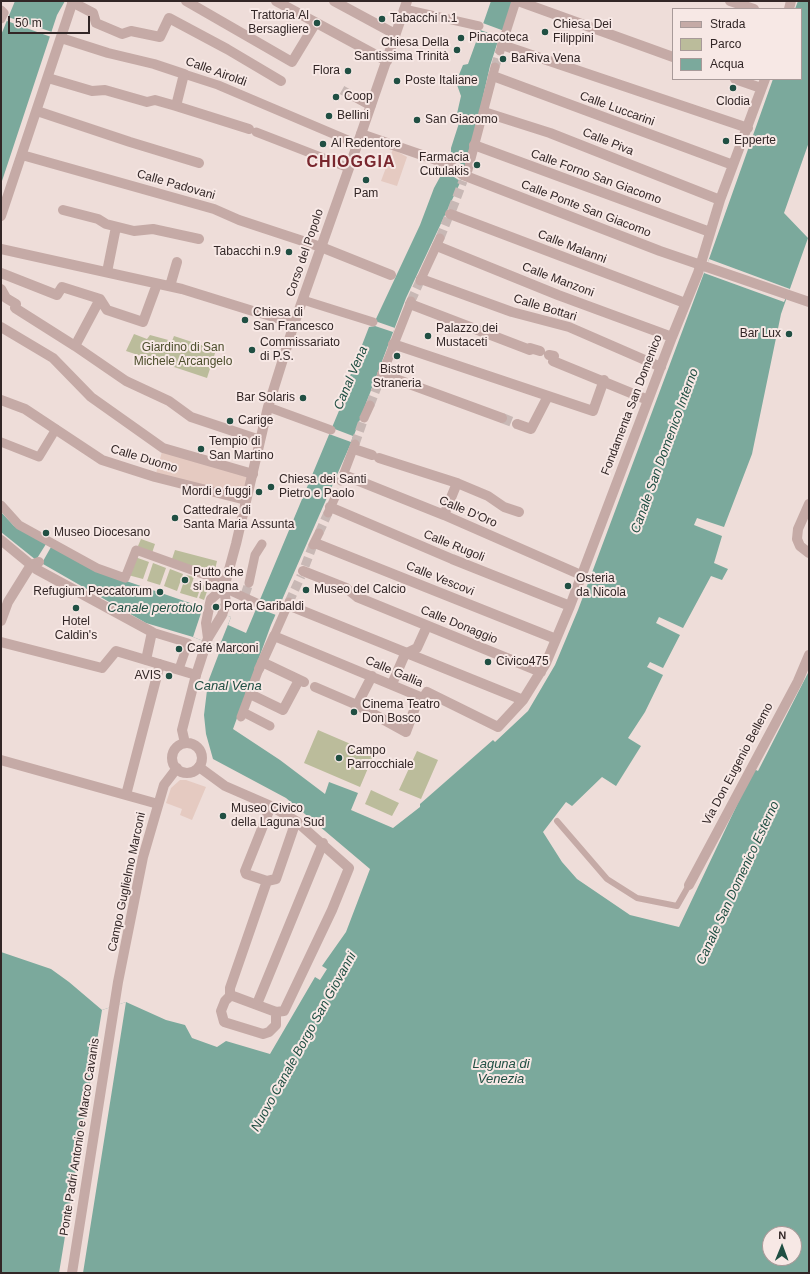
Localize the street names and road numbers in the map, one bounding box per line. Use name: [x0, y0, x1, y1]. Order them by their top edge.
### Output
street label: Calle Airoldi: [183, 54, 249, 90]
street label: Calle Luccarini: [578, 89, 656, 129]
street label: Calle Piva: [580, 125, 636, 159]
street label: Calle Forno San Giacomo: [529, 147, 663, 207]
street label: Calle Padovani: [135, 167, 217, 203]
street label: Calle Ponte San Giacomo: [519, 178, 653, 240]
street label: Corso del Popolo: [283, 207, 327, 299]
street label: Calle Malanni: [535, 227, 609, 267]
street label: Calle Manzoni: [520, 260, 596, 300]
street label: Calle Bottari: [512, 292, 578, 324]
street label: Fondamenta San Domenico: [599, 333, 665, 477]
street label: Calle Duomo: [109, 442, 179, 476]
street label: Calle D'Oro: [437, 493, 499, 531]
street label: Calle Rugoli: [421, 527, 487, 565]
street label: Calle Vescovi: [404, 559, 476, 599]
street label: Calle Donaggio: [418, 603, 500, 647]
street label: Calle Gallia: [363, 653, 425, 691]
street label: Via Don Eugenio Bellemo: [700, 700, 776, 828]
street label: Campo Guglielmo Marconi: [105, 811, 149, 953]
street label: Ponte Padri Antonio e Marco Cavanis: [57, 1037, 103, 1237]

